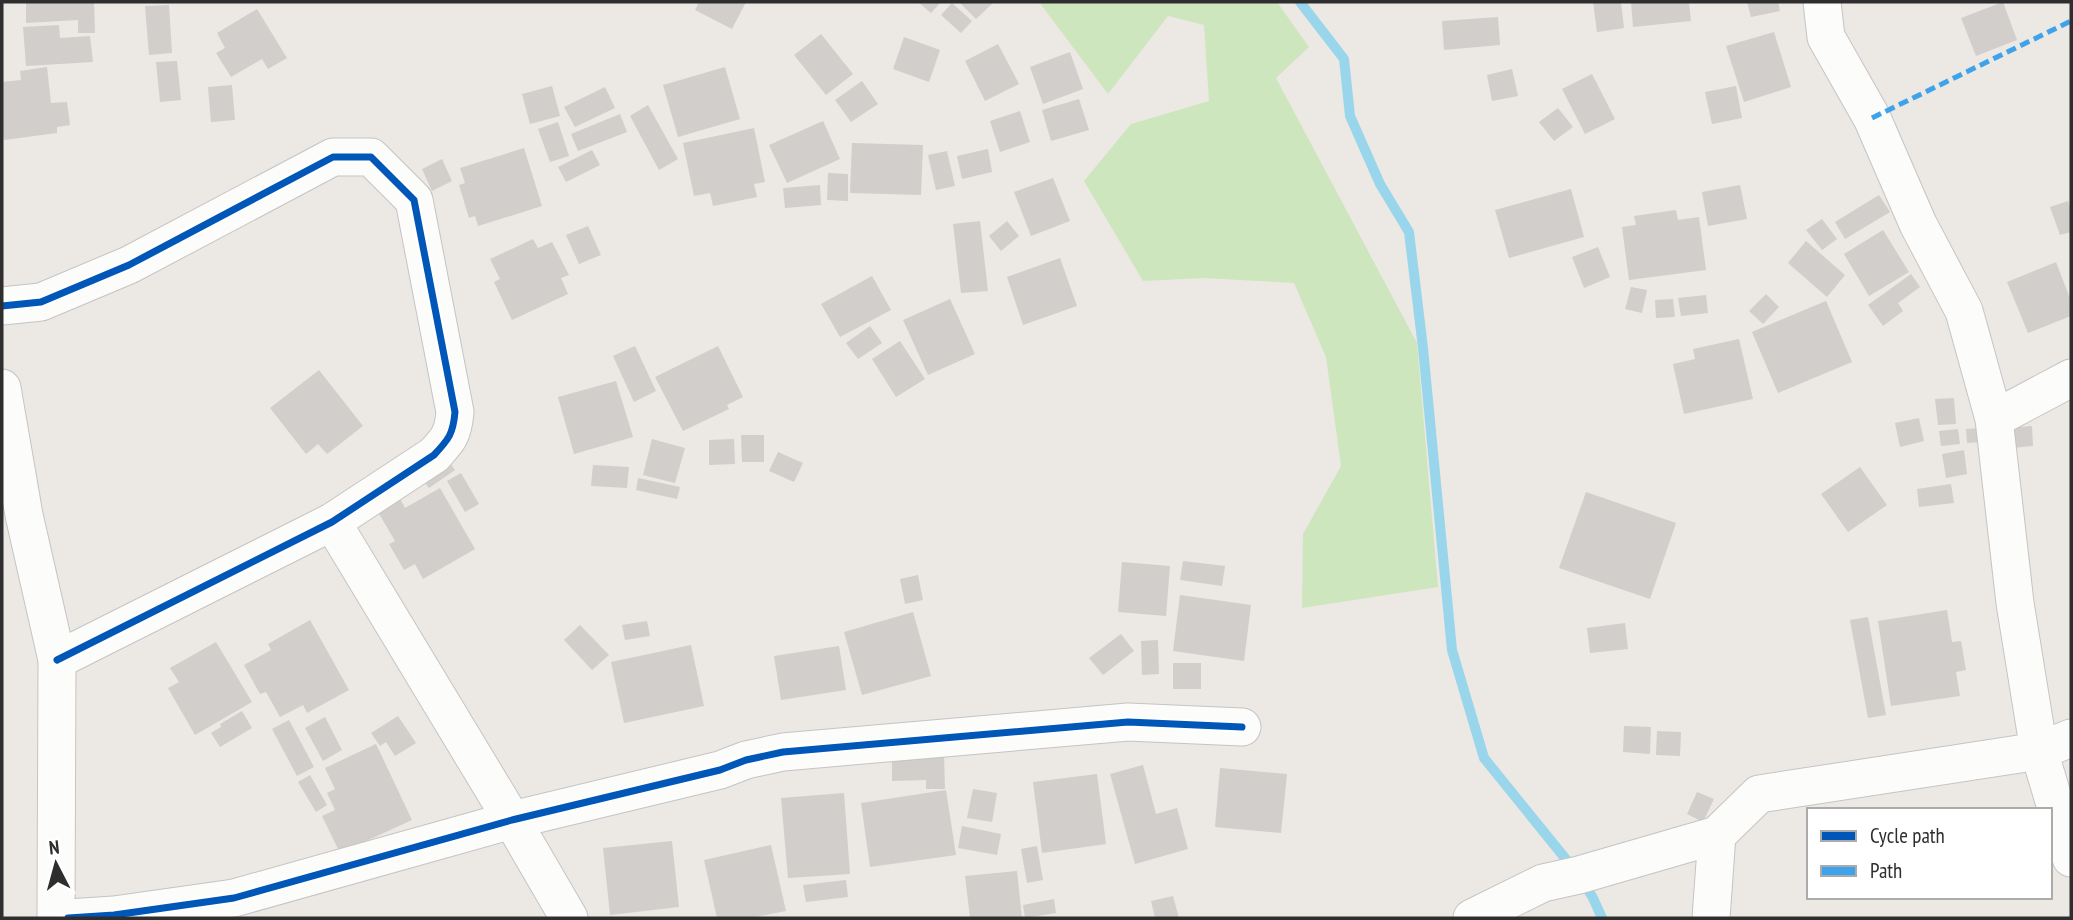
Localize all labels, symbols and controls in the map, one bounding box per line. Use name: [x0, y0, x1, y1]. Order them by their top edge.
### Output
legend: [1807, 808, 2052, 899]
text: Cycle path: [1870, 822, 1945, 849]
north arrow: [21, 829, 91, 899]
text: N: [48, 835, 61, 860]
text: Path: [1870, 857, 1902, 884]

